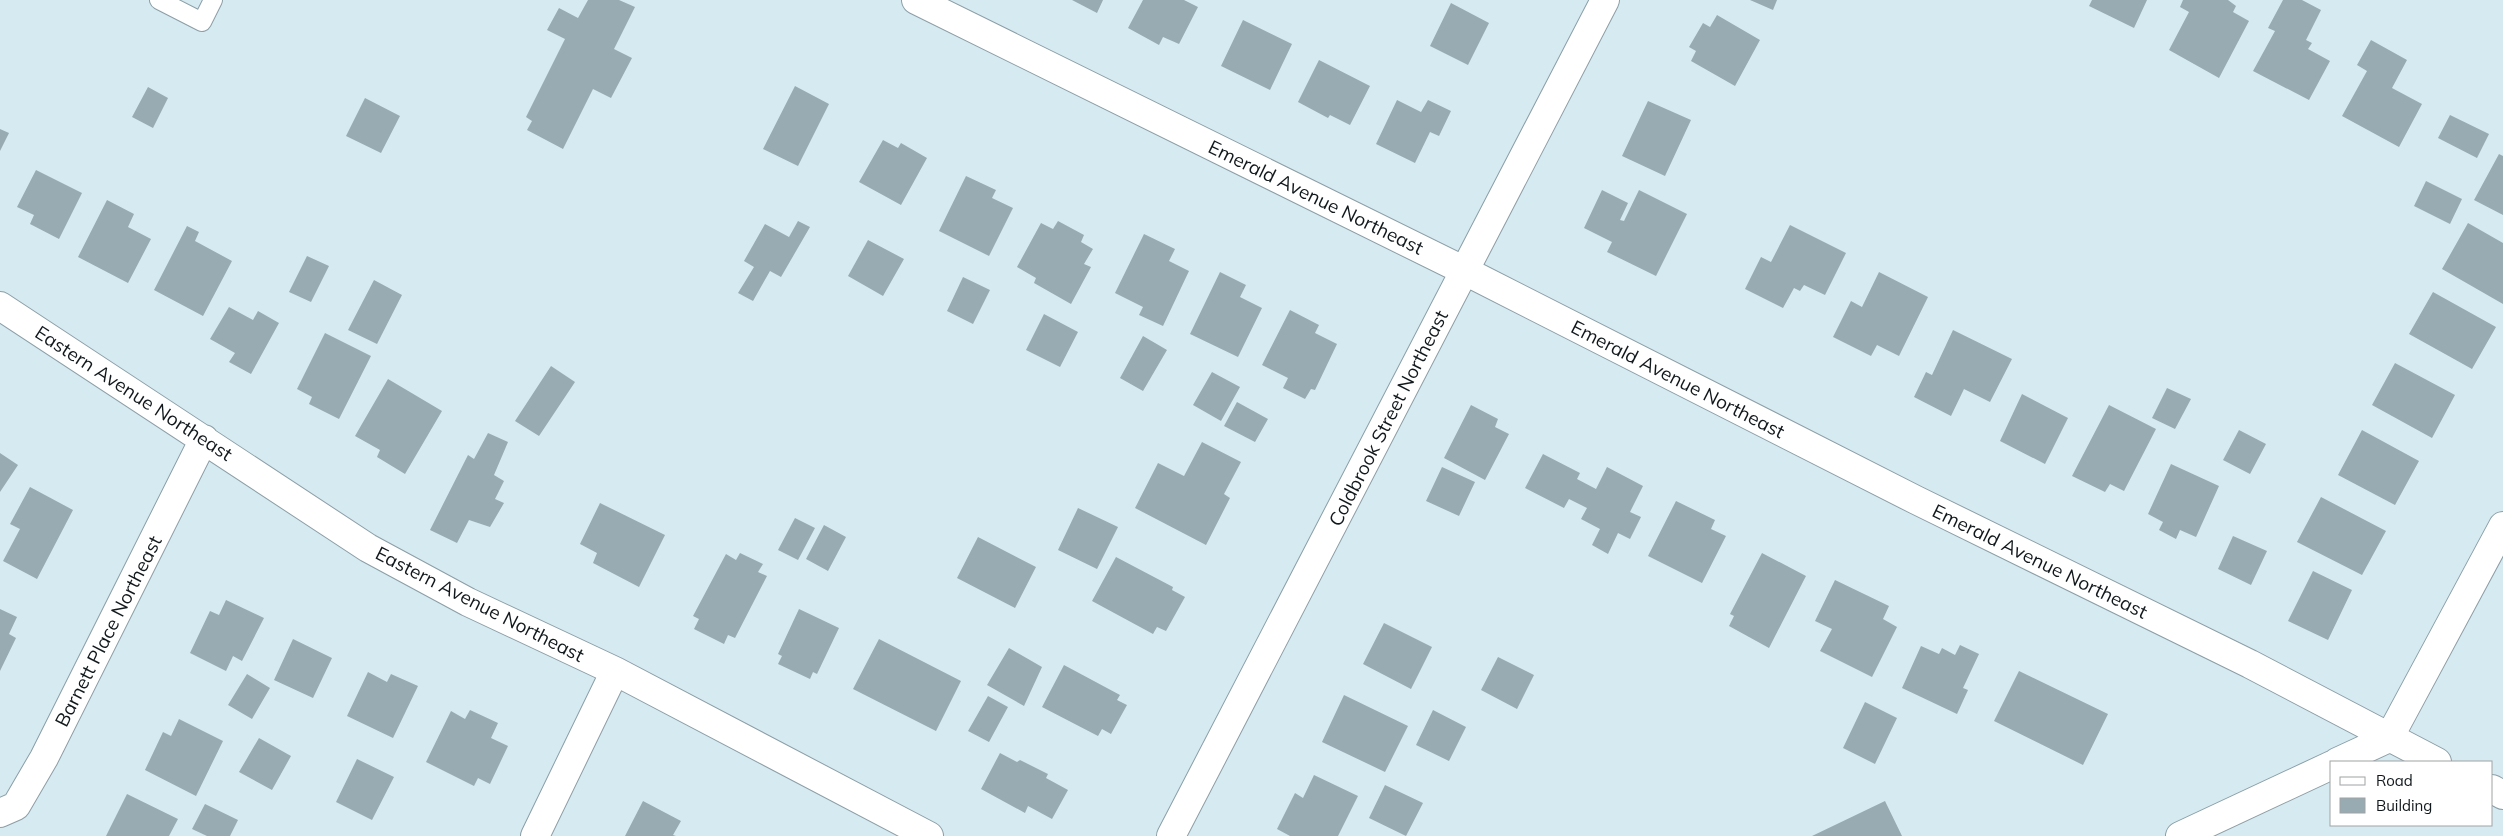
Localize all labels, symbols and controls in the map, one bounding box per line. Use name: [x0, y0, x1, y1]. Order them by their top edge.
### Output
street label: Emerald Avenue Northeast: [1205, 134, 1428, 260]
street label: Coldbrook Street Northeast: [1323, 306, 1453, 530]
street label: Emerald Avenue Northeast: [1567, 315, 1789, 444]
street label: Eastern Avenue Northeast: [31, 320, 238, 466]
street label: Emerald Avenue Northeast: [1929, 498, 2152, 624]
street label: Barnett Place Northeast: [49, 531, 167, 731]
street label: Eastern Avenue Northeast: [372, 541, 589, 667]
legend: [2330, 761, 2493, 826]
text: Road: [2376, 771, 2413, 790]
text: Building: [2376, 796, 2432, 815]

